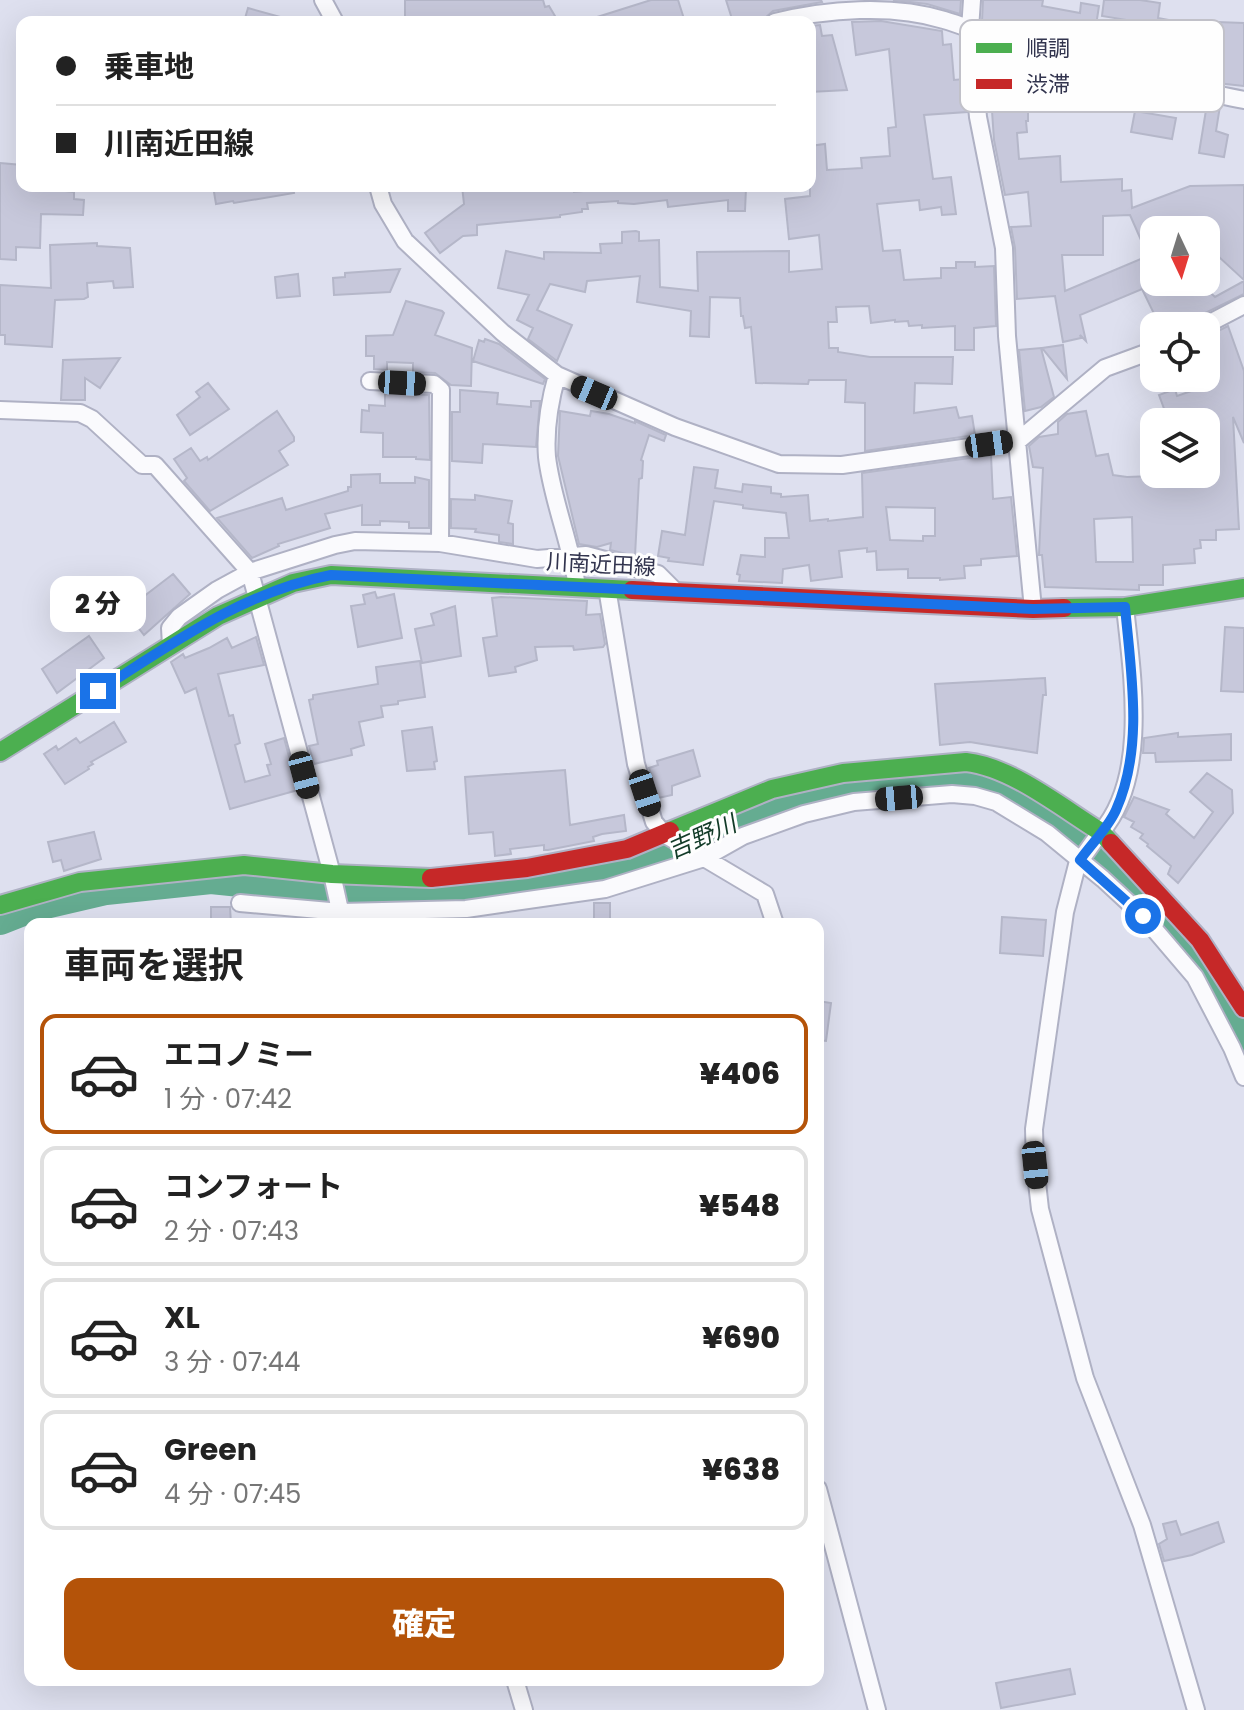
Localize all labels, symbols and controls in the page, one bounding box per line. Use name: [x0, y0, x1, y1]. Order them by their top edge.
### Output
legend: [960, 20, 1224, 112]
text: 順調: [1026, 33, 1070, 64]
text: 乗車地: [104, 45, 194, 88]
text: 渋滞: [1026, 69, 1070, 100]
text: 川南近田線: [104, 122, 254, 165]
north arrow: [1140, 216, 1220, 296]
map controls: [1140, 216, 1220, 488]
button: locate: [1140, 312, 1220, 392]
car: [377, 370, 427, 396]
car: [567, 373, 621, 413]
button: layers: [1140, 408, 1220, 488]
car: [964, 429, 1014, 459]
street label: 川南近田線: [545, 546, 657, 583]
callout: 2 分: [50, 575, 146, 631]
text: 2 分: [75, 586, 121, 622]
route end: [80, 673, 116, 709]
car: [286, 749, 322, 801]
car: [626, 766, 664, 820]
car: [874, 784, 924, 812]
water label: 吉野川: [662, 806, 744, 866]
route start: [1125, 898, 1161, 934]
text: 車両を選択: [64, 940, 244, 991]
text: エコノミー: [164, 1033, 314, 1076]
icon: car: [68, 1038, 140, 1110]
text: ¥406: [699, 1052, 780, 1095]
text: 1 分 · 07:42: [164, 1081, 292, 1117]
car: [1021, 1140, 1049, 1190]
text: コンフォート: [164, 1165, 343, 1208]
icon: car: [68, 1170, 140, 1242]
text: ¥548: [699, 1184, 780, 1227]
text: 2 分 · 07:43: [164, 1213, 299, 1249]
text: XL: [164, 1296, 200, 1339]
icon: car: [68, 1302, 140, 1374]
text: ¥690: [702, 1316, 780, 1359]
text: 3 分 · 07:44: [164, 1344, 300, 1380]
text: Green: [164, 1428, 257, 1471]
icon: car: [68, 1434, 140, 1506]
text: ¥638: [702, 1448, 780, 1491]
text: 4 分 · 07:45: [164, 1476, 301, 1512]
button: 確定: [64, 1578, 784, 1670]

